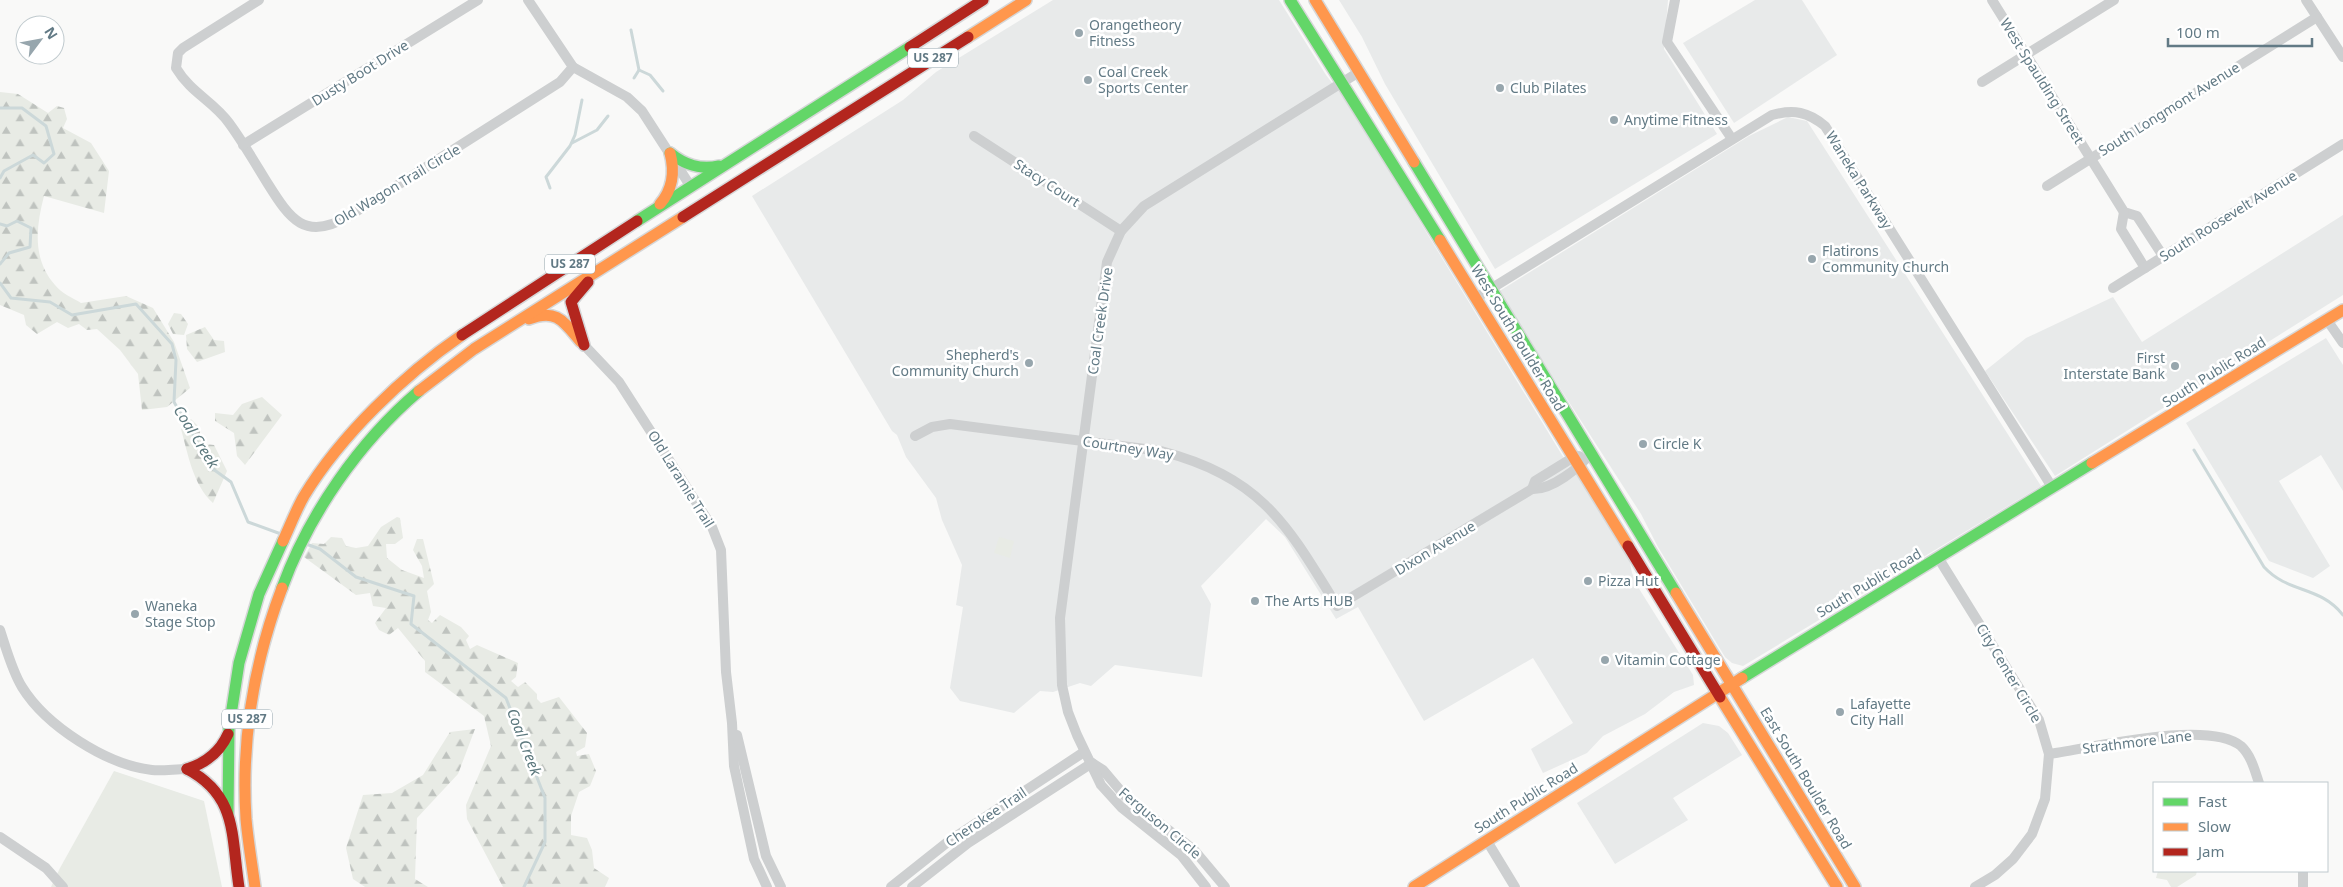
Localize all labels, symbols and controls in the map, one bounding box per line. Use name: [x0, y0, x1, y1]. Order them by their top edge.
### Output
street label: West Spaulding Street: [1996, 14, 2089, 147]
north arrow: [15, 15, 65, 65]
place label: Orangetheory Fitness: [1089, 15, 1182, 50]
scale bar: [2168, 15, 2312, 47]
text: 100 m: [2176, 22, 2220, 42]
text: N: [40, 23, 63, 43]
marker: Orangetheory Fitness: [1073, 27, 1085, 39]
street label: Dusty Boot Drive: [308, 35, 412, 110]
road number: US 287: [908, 48, 958, 68]
street label: South Longmont Avenue: [2094, 57, 2243, 160]
place label: Coal Creek Sports Center: [1098, 62, 1188, 97]
marker: Coal Creek Sports Center: [1082, 74, 1094, 86]
place label: Club Pilates: [1510, 78, 1587, 97]
marker: Club Pilates: [1494, 82, 1506, 94]
place label: Anytime Fitness: [1624, 110, 1728, 129]
marker: Anytime Fitness: [1608, 114, 1620, 126]
street label: Waneka Parkway: [1822, 127, 1898, 233]
street label: Old Wagon Trail Circle: [330, 139, 464, 230]
street label: Stacy Court: [1011, 154, 1084, 211]
street label: South Roosevelt Avenue: [2155, 165, 2300, 266]
place label: Flatirons Community Church: [1822, 241, 1949, 276]
marker: Flatirons Community Church: [1806, 253, 1818, 265]
road number: US 287: [545, 254, 595, 274]
street label: West South Boulder Road: [1467, 261, 1570, 414]
street label: Coal Creek Drive: [1083, 266, 1116, 376]
street label: South Public Road: [2158, 332, 2269, 411]
place label: Shepherd's Community Church: [892, 345, 1019, 380]
place label: First Interstate Bank: [2064, 348, 2166, 383]
marker: Shepherd's Community Church: [1023, 357, 1035, 369]
marker: First Interstate Bank: [2169, 360, 2181, 372]
water label: Coal Creek: [170, 401, 224, 472]
street label: Old Laramie Trail: [644, 427, 719, 531]
street label: Courtney Way: [1081, 431, 1176, 464]
place label: Circle K: [1653, 434, 1702, 453]
marker: Circle K: [1637, 438, 1649, 450]
street label: Dixon Avenue: [1391, 516, 1479, 579]
street label: South Public Road: [1813, 544, 1925, 621]
place label: Pizza Hut: [1598, 571, 1659, 590]
marker: Pizza Hut: [1582, 575, 1594, 587]
place label: The Arts HUB: [1265, 591, 1353, 610]
marker: The Arts HUB: [1249, 595, 1261, 607]
place label: Waneka Stage Stop: [145, 596, 216, 631]
marker: Waneka Stage Stop: [129, 608, 141, 620]
street label: City Center Circle: [1972, 620, 2047, 726]
place label: Vitamin Cottage: [1615, 650, 1721, 669]
marker: Vitamin Cottage: [1599, 654, 1611, 666]
place label: Lafayette City Hall: [1850, 694, 1911, 729]
street label: East South Boulder Road: [1756, 703, 1856, 852]
water label: Coal Creek: [503, 705, 547, 779]
marker: Lafayette City Hall: [1834, 706, 1846, 718]
road number: US 287: [222, 710, 272, 729]
street label: Strathmore Lane: [2081, 725, 2193, 758]
street label: South Public Road: [1470, 758, 1581, 837]
street label: Cherokee Trail: [941, 782, 1030, 851]
legend: [2153, 782, 2328, 872]
street label: Ferguson Circle: [1115, 783, 1205, 863]
text: Fast: [2198, 791, 2227, 811]
text: Slow: [2198, 816, 2231, 836]
text: Jam: [2196, 841, 2225, 861]

